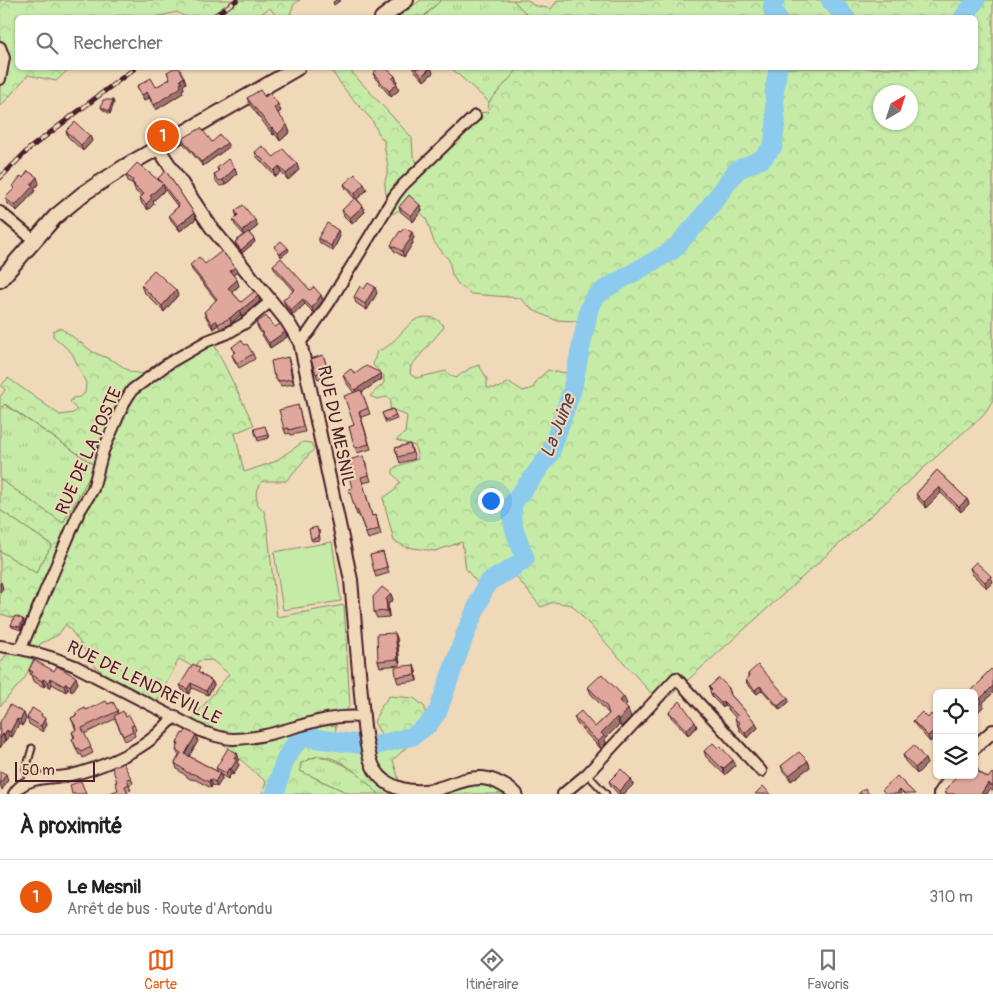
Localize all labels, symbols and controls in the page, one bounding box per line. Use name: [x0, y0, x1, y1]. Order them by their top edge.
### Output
search box: [15, 15, 978, 70]
icon: search: [33, 29, 61, 57]
text: Rechercher: [73, 31, 163, 55]
north arrow: [873, 85, 918, 130]
pin: 1: [147, 117, 179, 155]
street label: RUE DU MESNIL: [312, 363, 360, 489]
street label: RUE DE LA POSTE: [51, 384, 127, 518]
water label: La Juine: [535, 390, 582, 461]
your location: [478, 488, 504, 514]
street label: RUE DE LENDREVILLE: [63, 636, 225, 730]
map controls: [933, 689, 978, 779]
button: locate: [933, 689, 978, 734]
button: layers: [933, 734, 978, 779]
scale bar: [15, 759, 95, 782]
text: 50 m: [22, 762, 55, 779]
text: À proximité: [20, 813, 123, 840]
text: Le Mesnil: [67, 875, 141, 899]
text: 1: [33, 887, 39, 907]
text: 310 m: [929, 887, 973, 907]
text: Arrêt de bus · Route d'Artondu: [67, 899, 272, 919]
tab: Carte: [144, 946, 177, 993]
tab: Itinéraire: [466, 946, 518, 993]
tab: Favoris: [807, 946, 849, 993]

